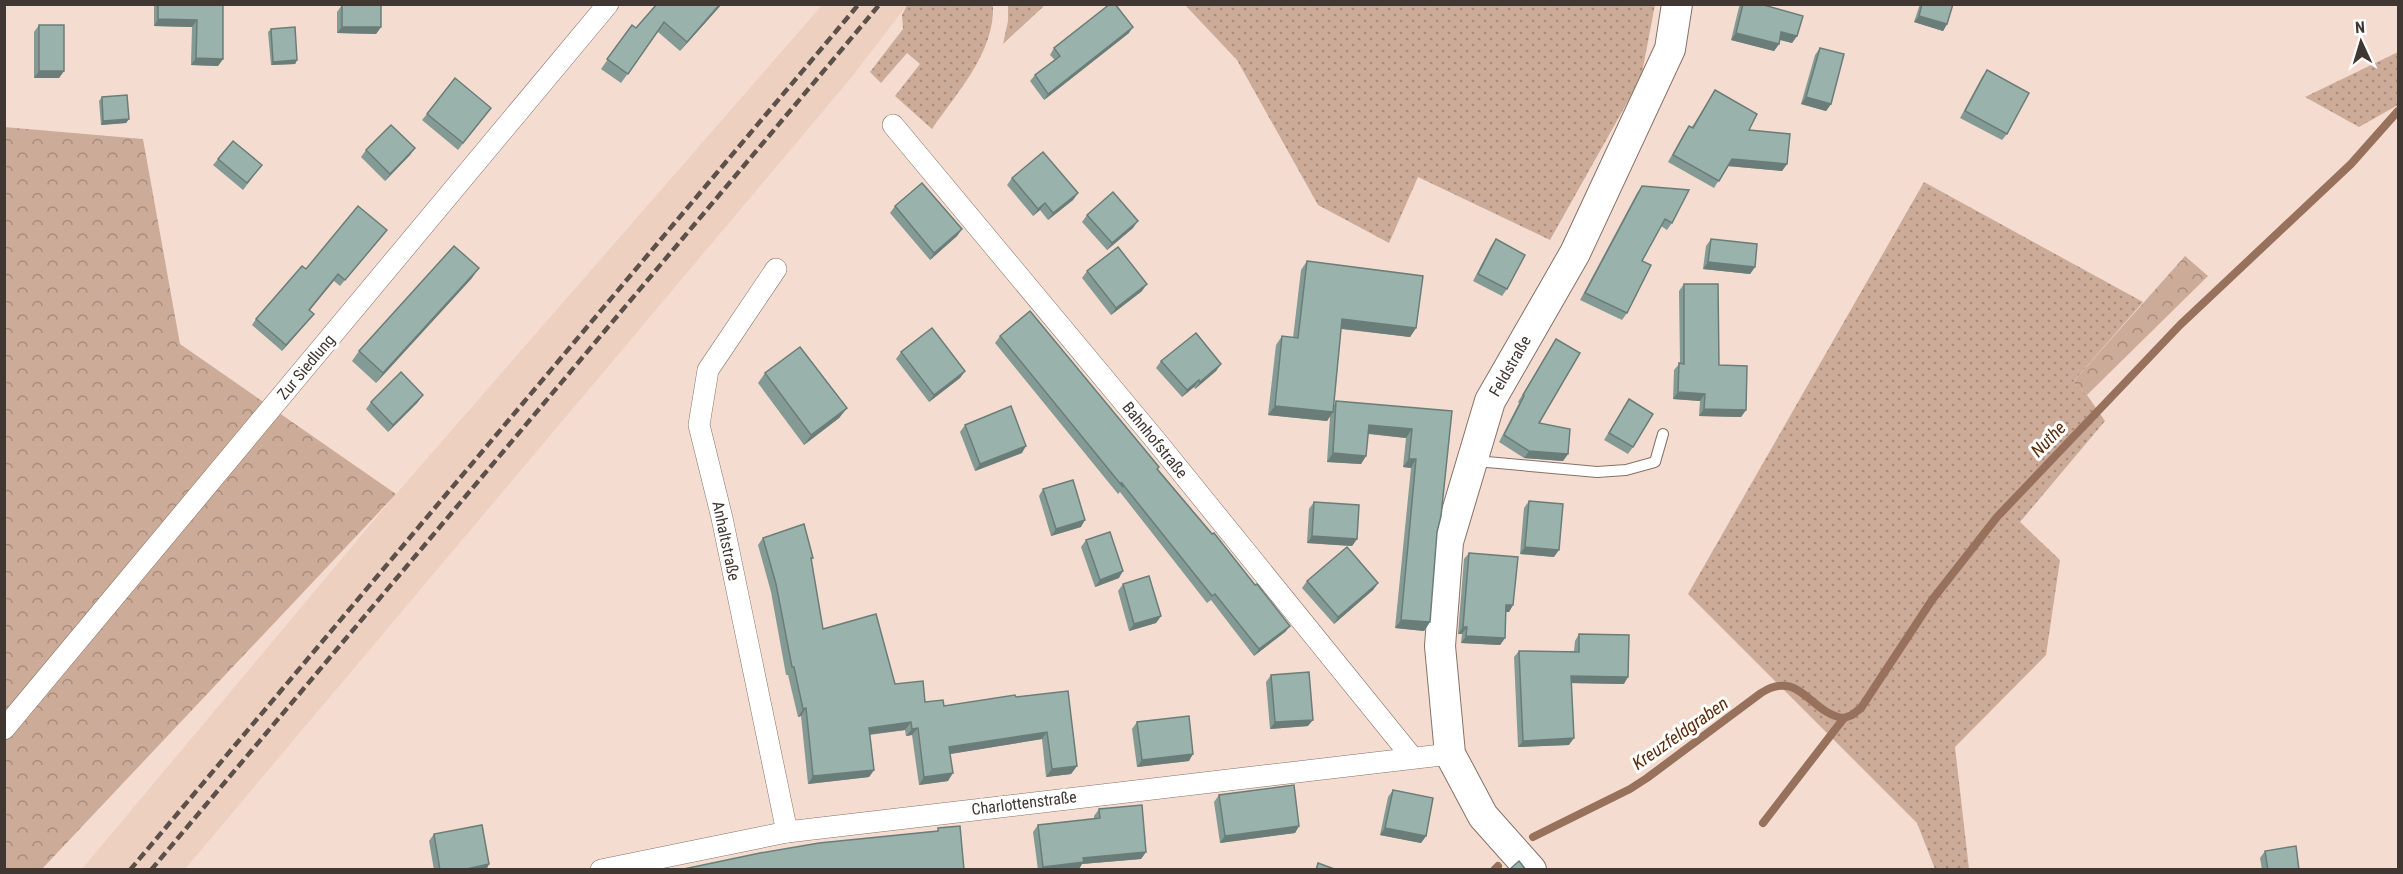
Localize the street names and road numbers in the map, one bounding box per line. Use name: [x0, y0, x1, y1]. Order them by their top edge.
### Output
street label: Zur Siedlung: [273, 331, 339, 403]
street label: Feldstraße: [1485, 332, 1535, 400]
street label: Bahnhofstraße: [1118, 398, 1192, 482]
street label: Anhaltstraße: [708, 499, 744, 583]
street label: Charlottenstraße: [970, 787, 1078, 819]

